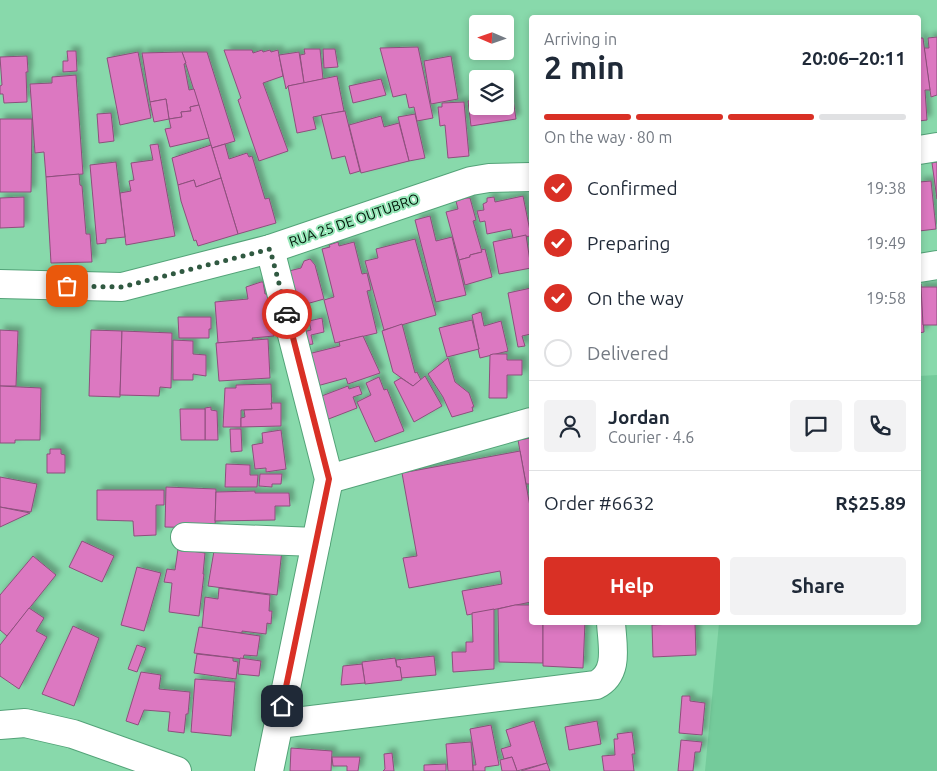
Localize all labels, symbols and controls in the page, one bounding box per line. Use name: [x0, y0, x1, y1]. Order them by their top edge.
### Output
north arrow: [469, 15, 514, 60]
map controls: [469, 15, 514, 115]
text: Arriving in: [544, 30, 617, 48]
text: 20:06–20:11: [801, 47, 906, 69]
text: 2 min: [544, 49, 625, 85]
button: layers: [469, 70, 514, 115]
text: On the way · 80 m: [544, 128, 672, 146]
icon: check: [544, 174, 572, 202]
text: Confirmed: [587, 177, 678, 199]
text: 19:38: [866, 179, 906, 197]
street label: RUA 25 DE OUTUBRO: [287, 190, 421, 250]
icon: check: [544, 229, 572, 257]
text: Preparing: [587, 232, 671, 254]
text: 19:49: [866, 234, 906, 252]
pin: [46, 265, 88, 307]
icon: bag: [53, 272, 81, 300]
icon: check: [544, 284, 572, 312]
text: On the way: [587, 287, 684, 309]
courier: [262, 289, 312, 339]
text: 19:58: [866, 289, 906, 307]
icon: car: [273, 300, 301, 328]
text: Delivered: [587, 342, 669, 364]
button: person: [544, 400, 596, 452]
button: chat: [790, 400, 842, 452]
button: phone: [854, 400, 906, 452]
text: Jordan: [608, 406, 670, 428]
text: Courier · 4.6: [608, 428, 694, 446]
text: Order #6632: [544, 492, 654, 514]
text: R$25.89: [835, 492, 906, 514]
button: Help: [544, 557, 720, 615]
button: Share: [730, 557, 906, 615]
pin: [261, 685, 303, 727]
icon: home: [268, 692, 296, 720]

